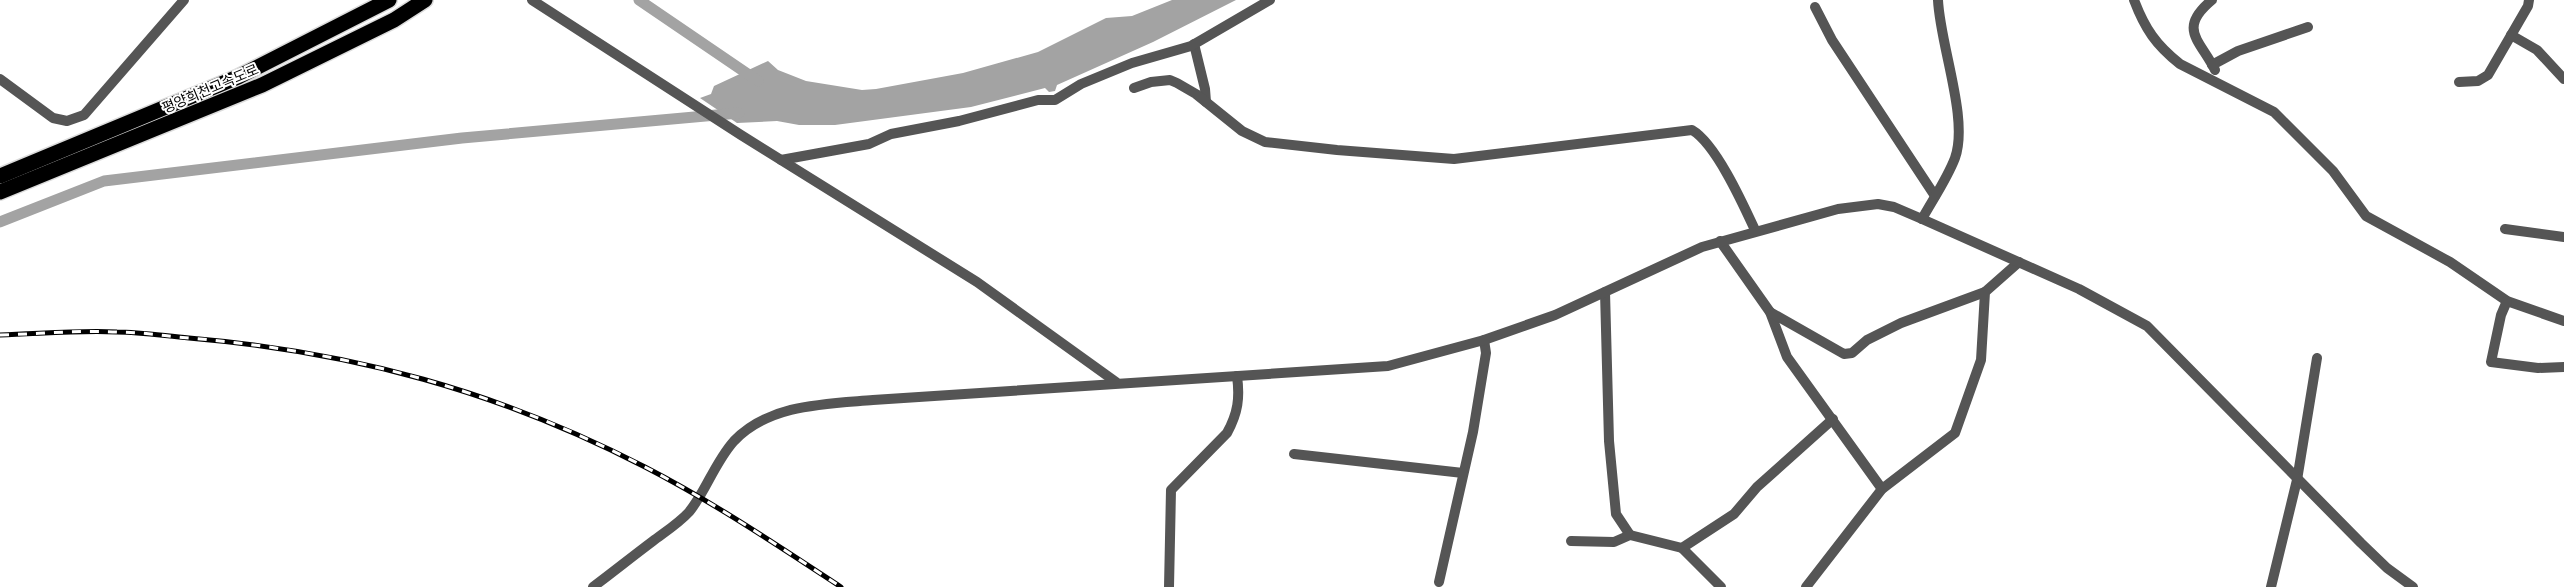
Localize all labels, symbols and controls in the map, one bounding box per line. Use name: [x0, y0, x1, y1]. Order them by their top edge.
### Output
street label: 평양희천고속도로: [159, 60, 261, 116]

